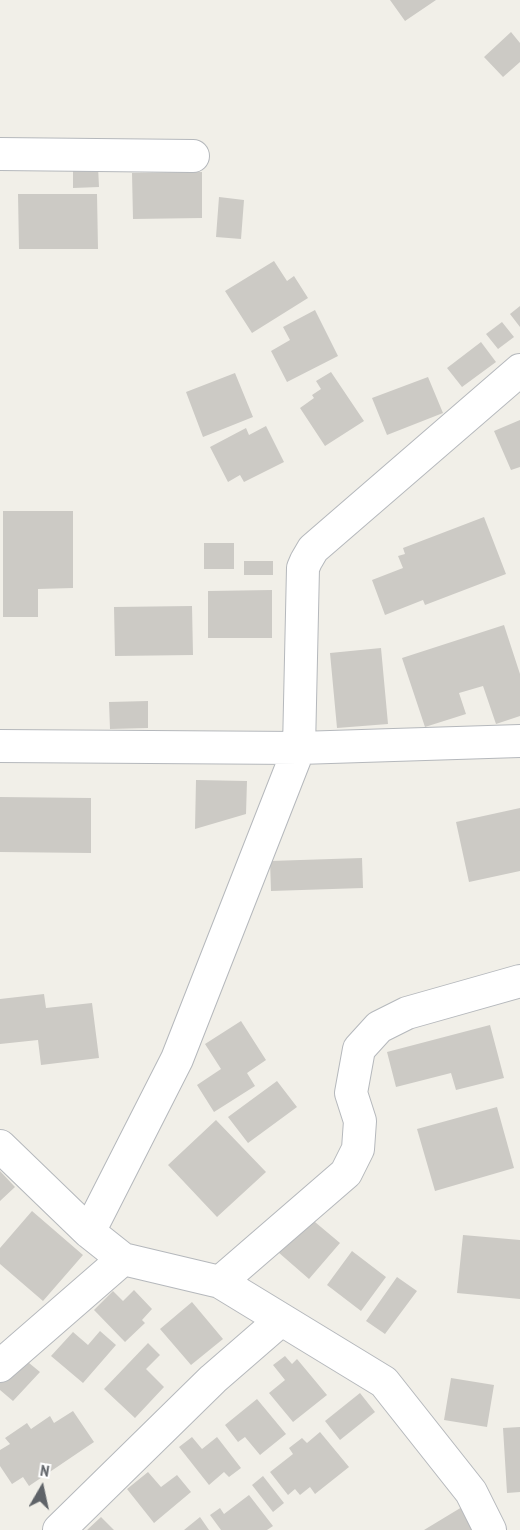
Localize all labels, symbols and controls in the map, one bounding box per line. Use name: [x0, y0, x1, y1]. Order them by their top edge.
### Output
north arrow: [12, 1458, 72, 1518]
text: N: [39, 1460, 51, 1481]

